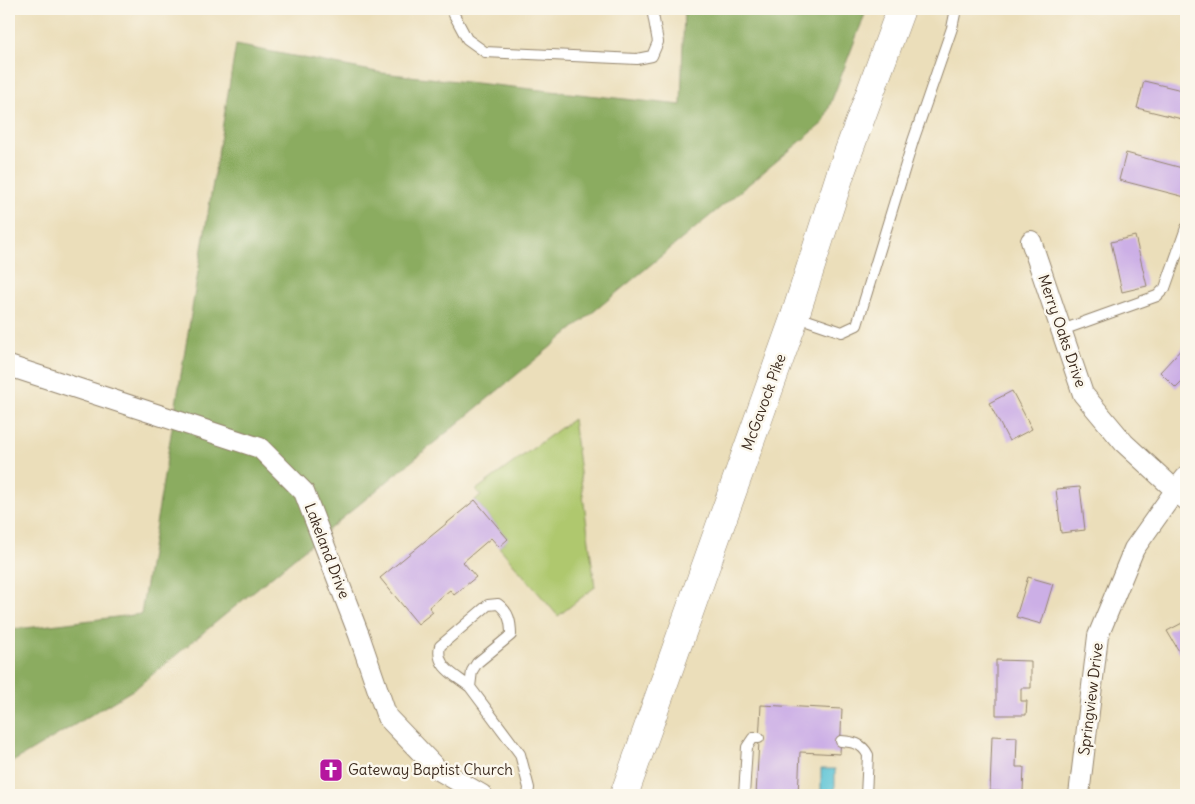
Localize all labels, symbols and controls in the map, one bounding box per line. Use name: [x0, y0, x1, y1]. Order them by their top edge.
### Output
street label: Merry Oaks Drive: [1034, 272, 1091, 390]
street label: McGavock Pike: [737, 351, 790, 453]
street label: Lakeland Drive: [301, 500, 354, 601]
street label: Springview Drive: [1074, 642, 1107, 756]
church icon: Gateway Baptist Church: [318, 757, 344, 783]
place label: Gateway Baptist Church: [348, 760, 513, 779]

